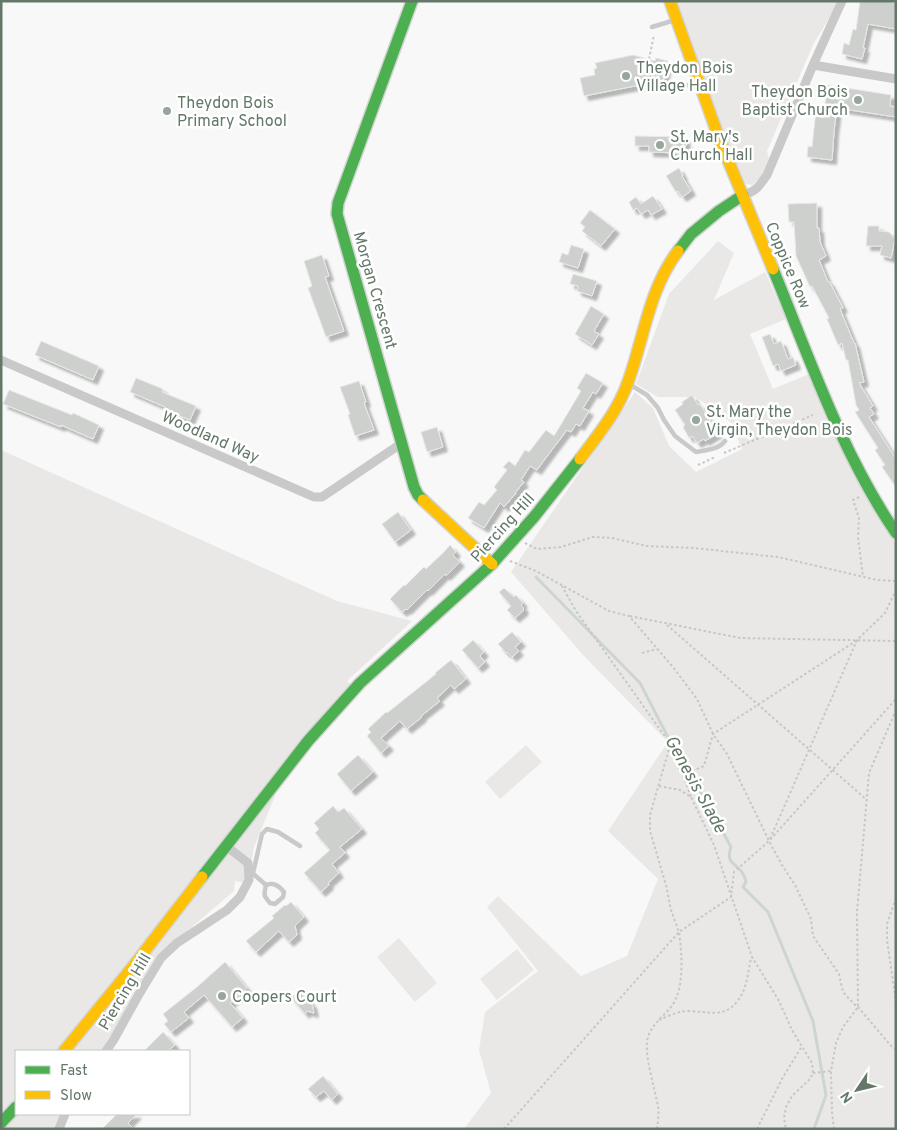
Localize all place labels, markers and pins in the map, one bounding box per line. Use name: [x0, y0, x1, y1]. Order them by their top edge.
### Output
place label: Theydon Bois Village Hall: [636, 59, 733, 97]
marker: Theydon Bois Village Hall: [620, 70, 632, 82]
place label: Theydon Bois Baptist Church: [742, 83, 848, 121]
place label: Theydon Bois Primary School: [177, 94, 287, 132]
marker: Theydon Bois Baptist Church: [852, 94, 864, 106]
marker: Theydon Bois Primary School: [161, 105, 173, 117]
place label: St. Mary's Church Hall: [670, 128, 753, 166]
marker: St. Mary's Church Hall: [654, 139, 666, 151]
place label: St. Mary the Virgin, Theydon Bois: [706, 403, 852, 441]
marker: St. Mary the Virgin, Theydon Bois: [690, 414, 702, 426]
place label: Coopers Court: [232, 988, 337, 1008]
marker: Coopers Court: [216, 990, 228, 1002]

